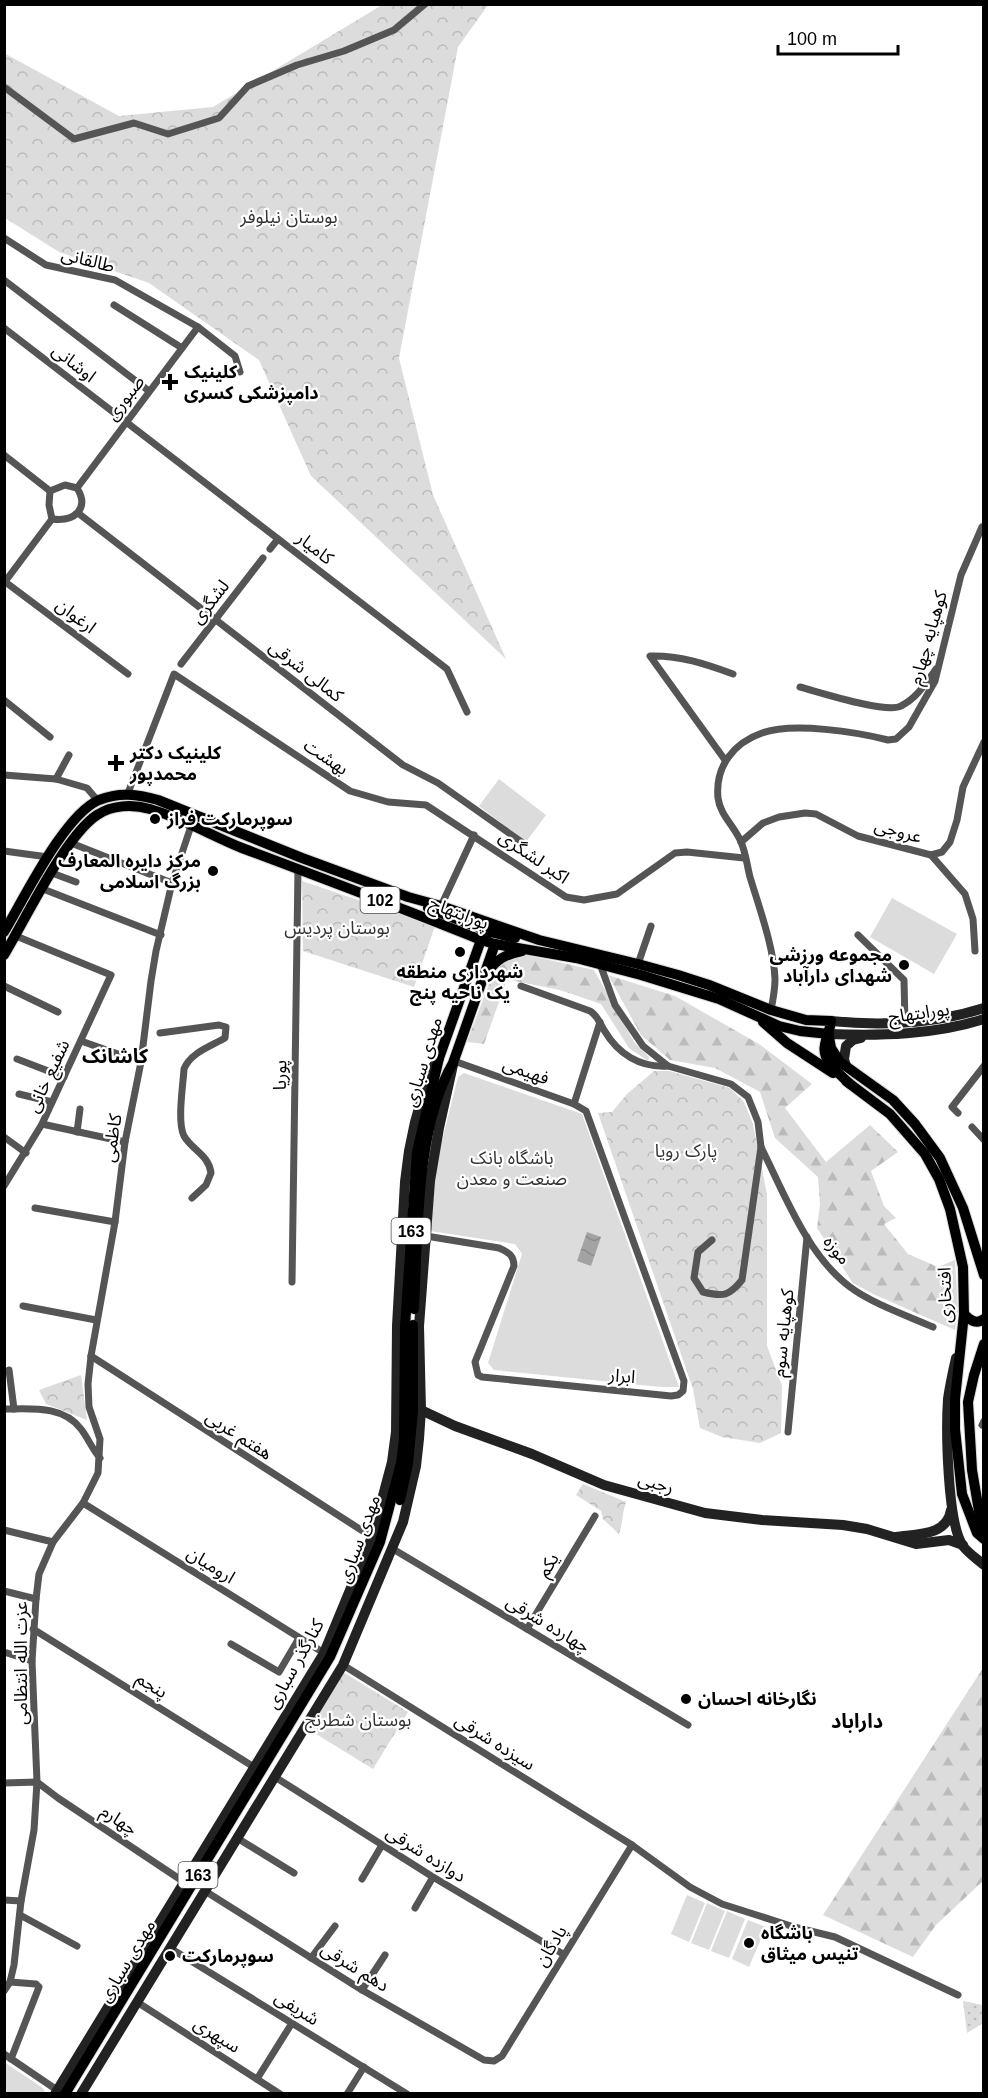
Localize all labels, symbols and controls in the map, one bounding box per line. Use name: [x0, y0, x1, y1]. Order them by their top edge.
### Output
scale bar: [778, 18, 898, 56]
text: 100 m: [787, 29, 837, 49]
park label: بوستان نیلوفر: [239, 207, 338, 228]
street label: طالقانی: [59, 244, 117, 277]
street label: اوشانی: [48, 340, 100, 387]
place label: کلینیک دامپزشکی کسری: [184, 362, 319, 405]
street label: صبوری: [102, 372, 149, 425]
marker: کلینیک دامپزشکی کسری: [161, 373, 179, 391]
street label: کامیار: [291, 527, 338, 570]
street label: لشگری: [187, 576, 234, 628]
street label: کوهپایه چهارم: [905, 588, 955, 688]
street label: ارغوان: [52, 595, 100, 638]
street label: کمالی شرقی: [265, 636, 347, 707]
street label: بهشت: [300, 735, 352, 779]
place label: کلینیک دکتر محمدپور: [129, 743, 222, 786]
marker: کلینیک دکتر محمدپور: [107, 754, 125, 772]
place label: سوپرمارکت فراز: [166, 809, 293, 831]
marker: سوپرمارکت فراز: [148, 812, 162, 826]
street label: عروجی: [872, 815, 924, 848]
street label: اکبر لشگری: [495, 826, 573, 888]
place label: مرکز دایره المعارف بزرگ اسلامی: [58, 851, 201, 893]
marker: مرکز دایره المعارف بزرگ اسلامی: [206, 864, 220, 878]
road number: 102: [360, 887, 400, 913]
street label: پورابتهاج: [426, 893, 491, 936]
park label: بوستان پردیس: [284, 918, 390, 939]
marker: شهرداری منطقه یک ناحیه پنج: [453, 945, 467, 959]
place label: مجموعه ورزشی شهدای دارآباد: [769, 945, 892, 987]
marker: مجموعه ورزشی شهدای دارآباد: [897, 958, 911, 972]
place label: شهرداری منطقه یک ناحیه پنج: [397, 962, 523, 1006]
street label: پورابتهاج: [887, 999, 951, 1030]
street label: مهدی سباری: [400, 1015, 447, 1110]
street label: شفیع خانی: [22, 1036, 77, 1117]
district label: کاشانک: [82, 1045, 149, 1067]
street label: فهیمی: [500, 1053, 552, 1089]
street label: پوریا: [270, 1060, 291, 1090]
street label: کاظمی: [98, 1112, 127, 1164]
park label: پارک رویا: [655, 1141, 717, 1162]
park label: باشگاه بانک صنعت و معدن: [457, 1148, 567, 1190]
road number: 163: [392, 1218, 430, 1244]
street label: موزه: [819, 1232, 855, 1269]
street label: افتخاری: [935, 1267, 956, 1323]
street label: کوهپایه سوم: [768, 1287, 802, 1379]
street label: ابرار: [607, 1365, 636, 1388]
street label: هفتم غربی: [201, 1406, 276, 1466]
street label: رجبی: [636, 1468, 676, 1499]
street label: مهدی سباری: [334, 1492, 385, 1586]
street label: ارومیان: [183, 1543, 239, 1588]
street label: یکم: [533, 1549, 565, 1582]
street label: چهارده شرقی: [502, 1591, 593, 1658]
street label: عزت الله انتظامی: [11, 1601, 32, 1725]
street label: کنارگذر سباری: [262, 1615, 329, 1713]
street label: پنجم: [131, 1668, 171, 1705]
place label: نگارخانه احسان: [698, 1689, 817, 1710]
marker: نگارخانه احسان: [679, 1692, 693, 1706]
park label: بوستان شطرنج: [305, 1710, 411, 1733]
street label: سیزده شرقی: [451, 1710, 539, 1775]
district label: داراباد: [831, 1710, 883, 1733]
street label: چهارم: [95, 1801, 141, 1843]
street label: دوازده شرقی: [382, 1822, 469, 1887]
road number: 163: [178, 1862, 218, 1888]
street label: مهدی سباری: [95, 1916, 160, 2006]
street label: پادگان: [531, 1922, 572, 1971]
place label: باشگاه تنيس ميثاق: [761, 1923, 859, 1964]
marker: باشگاه تنيس ميثاق: [742, 1936, 756, 1950]
street label: دهم شرقی: [316, 1938, 393, 1998]
place label: سوپرمارکت: [182, 1946, 274, 1968]
marker: سوپرمارکت: [163, 1949, 177, 1963]
street label: شریفی: [271, 1987, 323, 2030]
street label: سپهری: [190, 2013, 244, 2058]

